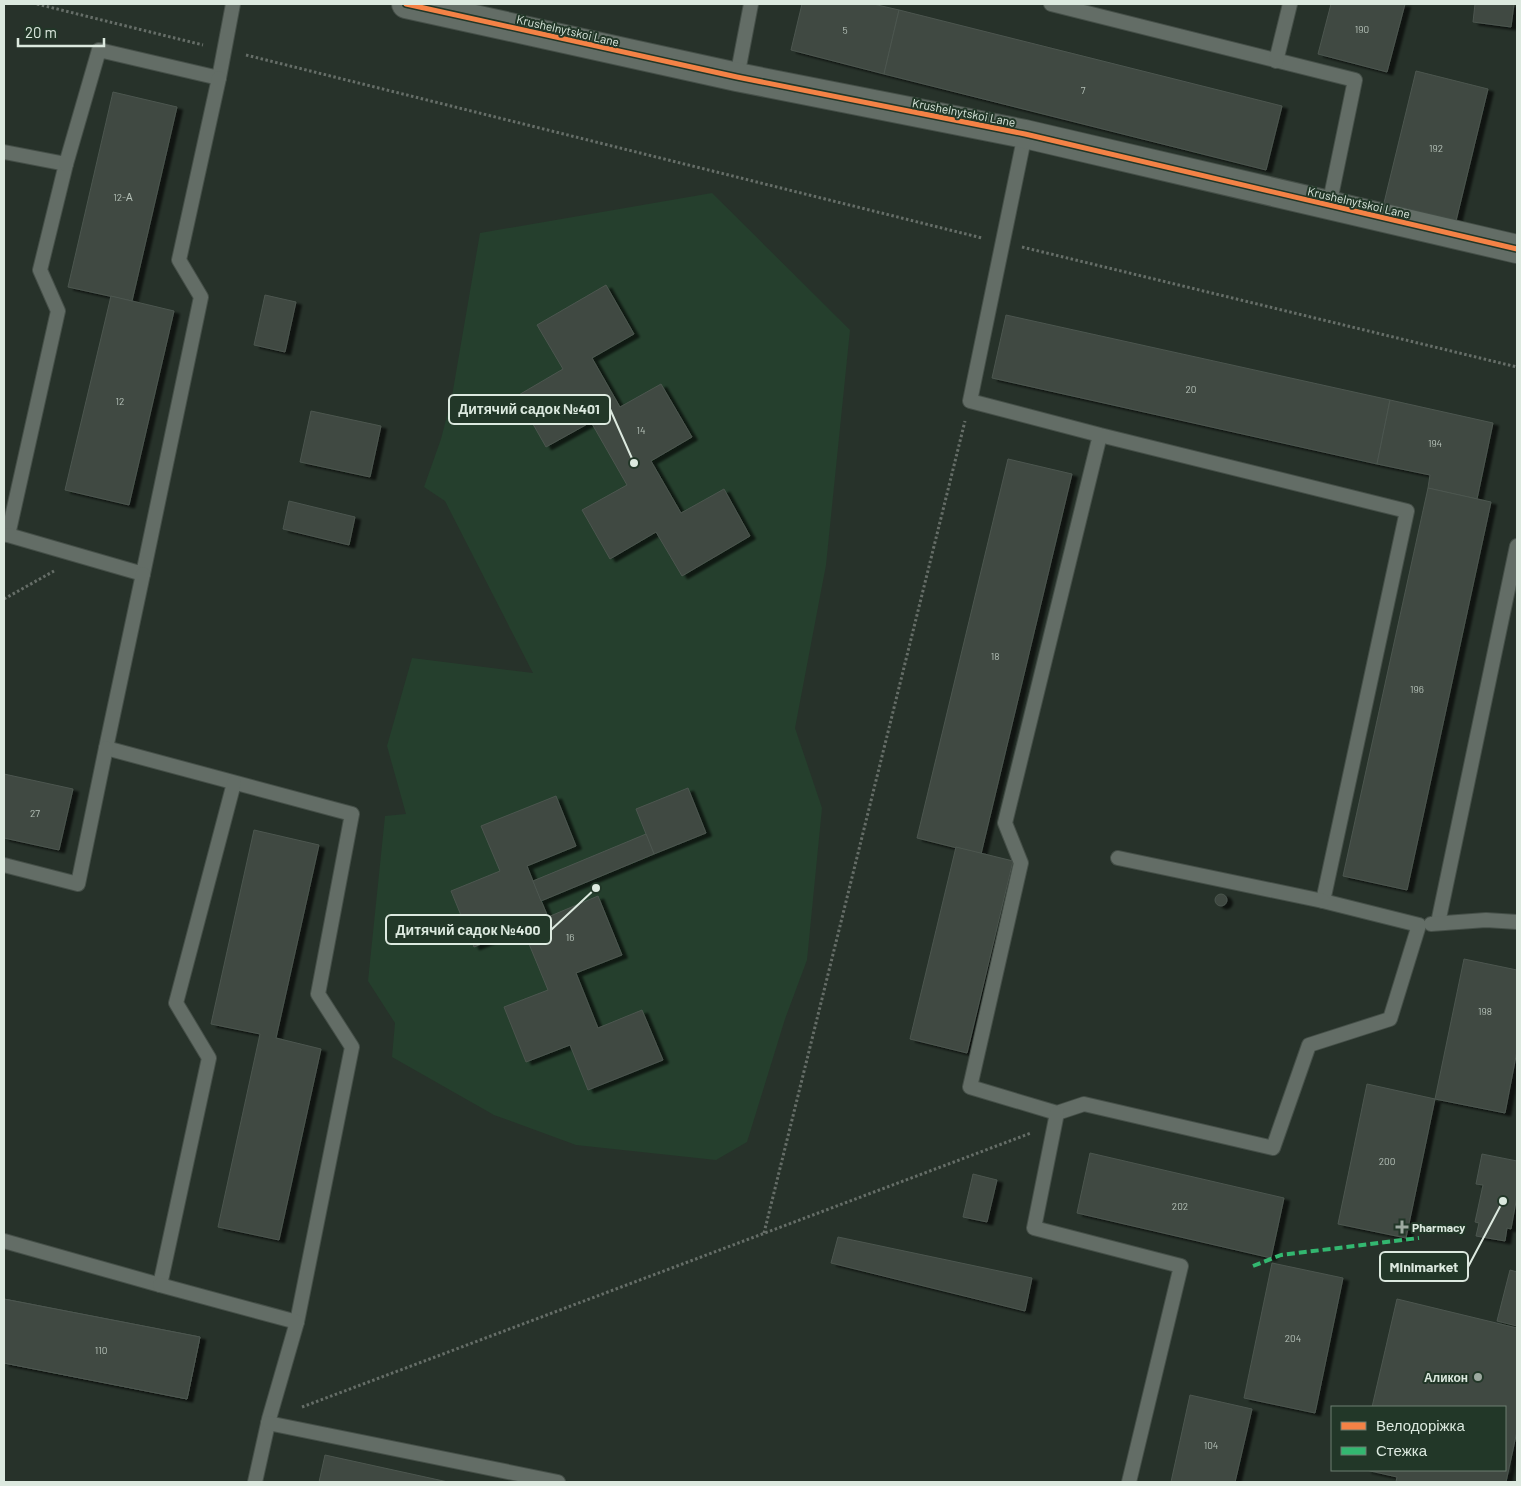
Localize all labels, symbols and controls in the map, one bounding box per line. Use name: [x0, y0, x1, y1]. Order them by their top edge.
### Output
street label: Krushelnytskoi Lane: [515, 11, 621, 49]
scale bar: [18, 15, 104, 47]
text: 20 m: [25, 23, 57, 41]
house number: 190: [1355, 23, 1369, 35]
house number: 5: [842, 24, 848, 36]
house number: 7: [1081, 84, 1086, 96]
street label: Krushelnytskoi Lane: [911, 95, 1017, 129]
house number: 192: [1429, 142, 1443, 154]
street label: Krushelnytskoi Lane: [1306, 183, 1412, 221]
house number: 12-А: [113, 191, 133, 203]
house number: 20: [1185, 383, 1197, 395]
house number: 12: [116, 395, 124, 407]
callout: Дитячий садок №401: [449, 395, 610, 424]
text: Дитячий садок №401: [458, 400, 600, 417]
house number: 14: [636, 424, 646, 436]
house number: 194: [1428, 437, 1442, 449]
house number: 18: [991, 650, 999, 662]
house number: 196: [1410, 683, 1424, 695]
house number: 27: [30, 807, 40, 819]
callout: Дитячий садок №400: [386, 915, 551, 944]
text: Дитячий садок №400: [396, 921, 540, 938]
house number: 16: [566, 931, 574, 943]
house number: 198: [1478, 1005, 1492, 1017]
house number: 200: [1379, 1155, 1395, 1167]
house number: 202: [1172, 1200, 1188, 1212]
place label: Pharmacy: [1412, 1220, 1465, 1234]
marker: Pharmacy: [1396, 1221, 1408, 1233]
callout: Minimarket: [1380, 1252, 1468, 1281]
text: Minimarket: [1390, 1258, 1458, 1275]
house number: 204: [1285, 1332, 1301, 1344]
house number: 110: [95, 1344, 107, 1356]
place label: Аликон: [1424, 1370, 1468, 1384]
marker: Аликон: [1472, 1371, 1484, 1383]
legend: [1331, 1406, 1506, 1471]
text: Велодоріжка: [1376, 1416, 1465, 1434]
house number: 104: [1204, 1439, 1218, 1451]
text: Стежка: [1376, 1441, 1428, 1459]

